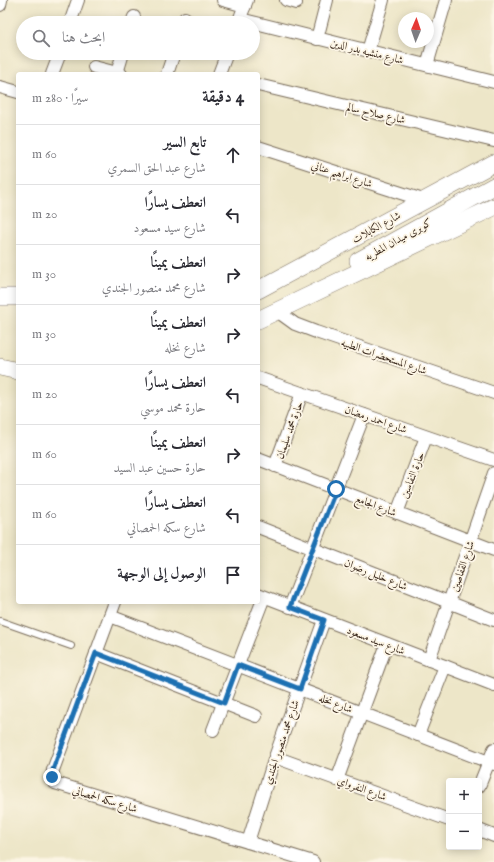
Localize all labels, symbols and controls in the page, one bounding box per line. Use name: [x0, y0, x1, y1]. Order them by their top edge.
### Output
north arrow: [398, 12, 434, 48]
search box: [16, 16, 260, 60]
icon: search: [30, 27, 52, 49]
text: ابحث هنا: [62, 28, 105, 47]
street label: شارع منشيه بدر الدين: [328, 36, 405, 70]
text: 4 دقيقة: [202, 87, 244, 108]
text: سيرًا · 280 m: [32, 90, 88, 107]
street label: شارع صلاح سالم: [344, 100, 407, 130]
text: تابع السير: [164, 133, 206, 152]
icon: ahead: [222, 144, 244, 166]
text: 60 m: [32, 146, 57, 163]
street label: شارع ابراهيم عناني: [308, 158, 374, 194]
text: شارع عبد الحق السمري: [108, 160, 206, 177]
text: انعطف يسارًا: [144, 193, 206, 212]
icon: left: [222, 204, 244, 226]
text: 20 m: [32, 206, 57, 223]
street label: شارع الكابلات: [350, 209, 404, 249]
street label: كوبرى ميدان المطريه: [362, 216, 435, 264]
text: شارع سيد مسعود: [134, 220, 206, 237]
text: انعطف يمينًا: [150, 253, 206, 272]
icon: right: [222, 264, 244, 286]
text: 30 m: [32, 266, 56, 283]
text: شارع محمد منصور الجندي: [102, 280, 206, 297]
text: انعطف يمينًا: [150, 313, 206, 332]
icon: right: [222, 324, 244, 346]
text: 30 m: [32, 326, 56, 343]
street label: شارع المستحضرات الطبيه: [338, 336, 429, 380]
text: شارع نخله: [165, 340, 206, 357]
text: انعطف يسارًا: [144, 373, 206, 392]
icon: left: [222, 384, 244, 406]
text: 20 m: [32, 386, 57, 403]
street label: حارة محمد سليمان: [273, 399, 307, 461]
text: حارة محمد موسي: [140, 400, 206, 417]
street label: شارع احمد رمضان: [342, 403, 409, 439]
text: انعطف يمينًا: [150, 433, 206, 452]
icon: right: [222, 444, 244, 466]
text: 60 m: [32, 446, 57, 463]
street label: حارة النفاسين: [398, 450, 428, 500]
text: حارة حسين عبد السيد: [114, 460, 206, 477]
route start: [327, 480, 345, 498]
street label: شارع الجامع: [352, 492, 398, 522]
text: انعطف يسارًا: [144, 493, 206, 512]
icon: left: [222, 504, 244, 526]
text: 60 m: [32, 506, 57, 523]
text: شارع سكه الحمصاني: [127, 520, 206, 537]
street label: شارع القفاصين: [448, 539, 480, 594]
street label: شارع خليل رضوان: [341, 556, 409, 596]
text: الوصول إلى الوجهة: [117, 564, 206, 583]
icon: arrive: [222, 564, 244, 586]
street label: شارع سيد مسعود: [344, 623, 407, 660]
street label: شارع نخله: [316, 691, 355, 719]
street label: شارع محمد منصور الجندي: [261, 698, 305, 787]
route end: [43, 768, 61, 786]
street label: شارع النفرواي: [334, 774, 388, 806]
map controls: [446, 778, 482, 850]
button: +: [446, 778, 482, 814]
street label: شارع سكه الحمصاني: [70, 783, 139, 818]
button: −: [446, 814, 482, 850]

